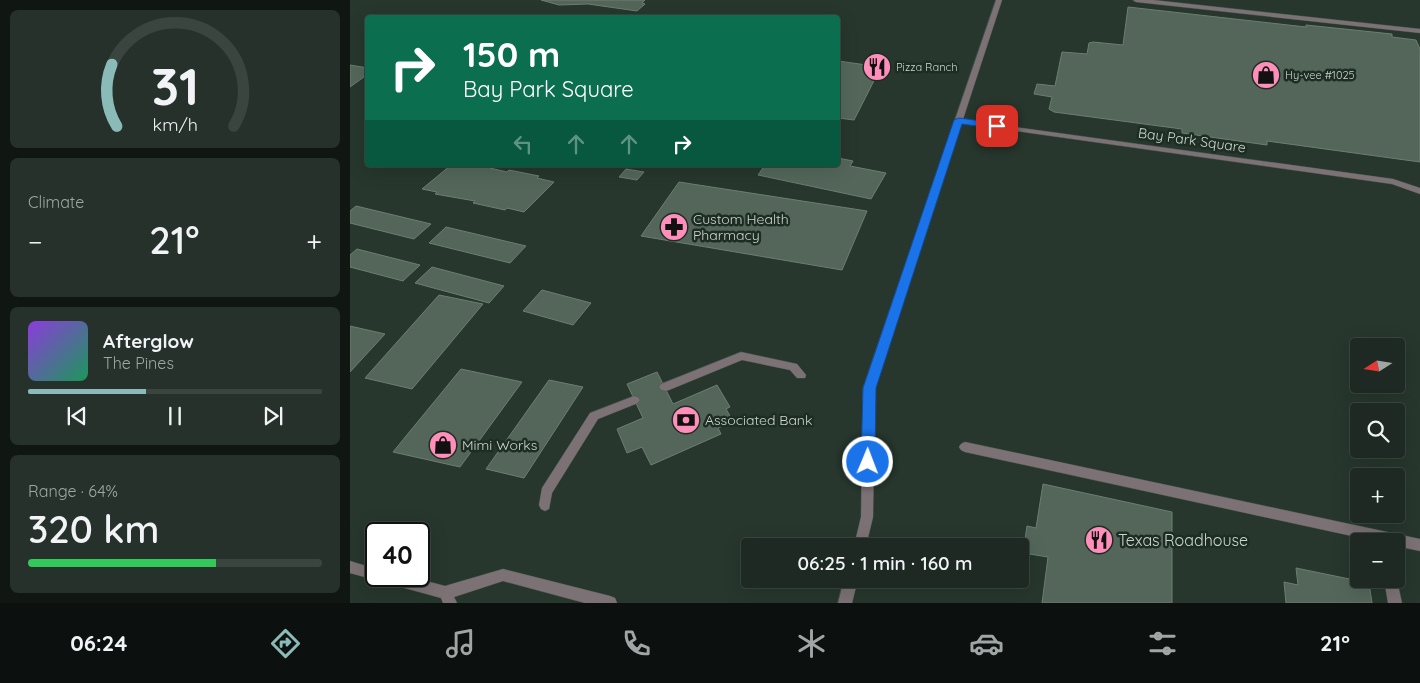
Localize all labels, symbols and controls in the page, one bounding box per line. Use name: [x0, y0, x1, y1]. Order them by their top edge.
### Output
text: 150 m: [463, 32, 560, 76]
icon: right: [380, 35, 445, 100]
restaurant icon: Pizza Ranch: [862, 52, 892, 82]
text: 31: [151, 53, 199, 118]
place label: Pizza Ranch: [896, 60, 958, 74]
shop icon: Hy-vee #1025: [1251, 60, 1281, 90]
place label: Hy-vee #1025: [1285, 68, 1355, 82]
text: Bay Park Square: [463, 75, 634, 103]
pin: [976, 105, 1018, 147]
icon: arrive: [983, 112, 1011, 140]
text: km/h: [152, 113, 198, 135]
street label: Bay Park Square: [1137, 124, 1247, 156]
icon: left: [509, 130, 537, 158]
icon: ahead: [562, 130, 590, 158]
icon: ahead: [615, 130, 643, 158]
icon: right: [668, 130, 696, 158]
text: Climate: [28, 192, 84, 212]
place label: Custom Health Pharmacy: [693, 210, 789, 244]
pharmacy icon: Custom Health Pharmacy: [659, 212, 689, 242]
text: 21°: [149, 216, 199, 264]
text: −: [28, 224, 43, 259]
text: +: [306, 224, 322, 259]
text: Afterglow: [103, 329, 194, 353]
north arrow: [1350, 338, 1405, 392]
map controls: [1350, 338, 1405, 588]
text: The Pines: [103, 353, 174, 373]
icon: previous: [63, 402, 91, 430]
icon: pause: [161, 402, 189, 430]
icon: next: [259, 402, 287, 430]
button: search: [1350, 403, 1405, 458]
bank icon: Associated Bank: [671, 405, 701, 435]
place label: Associated Bank: [705, 411, 812, 429]
shop icon: Mimi Works: [428, 430, 458, 460]
position arrow: [841, 435, 893, 487]
place label: Mimi Works: [462, 436, 537, 454]
button: +: [1350, 468, 1405, 523]
text: Range · 64%: [28, 481, 118, 501]
text: 320 km: [28, 505, 159, 553]
speed limit sign: 40: [365, 522, 430, 587]
restaurant icon: Texas Roadhouse: [1084, 525, 1114, 555]
place label: Texas Roadhouse: [1118, 530, 1248, 550]
button: −: [1350, 533, 1405, 588]
text: 06:25 · 1 min · 160 m: [798, 551, 972, 575]
icon: directions: [268, 626, 303, 661]
icon: music: [443, 626, 478, 661]
icon: phone: [619, 626, 654, 661]
icon: climate: [794, 626, 829, 661]
icon: car: [969, 626, 1004, 661]
icon: filters: [1145, 626, 1180, 661]
text: 06:24: [70, 629, 127, 657]
text: 21°: [1320, 629, 1350, 657]

